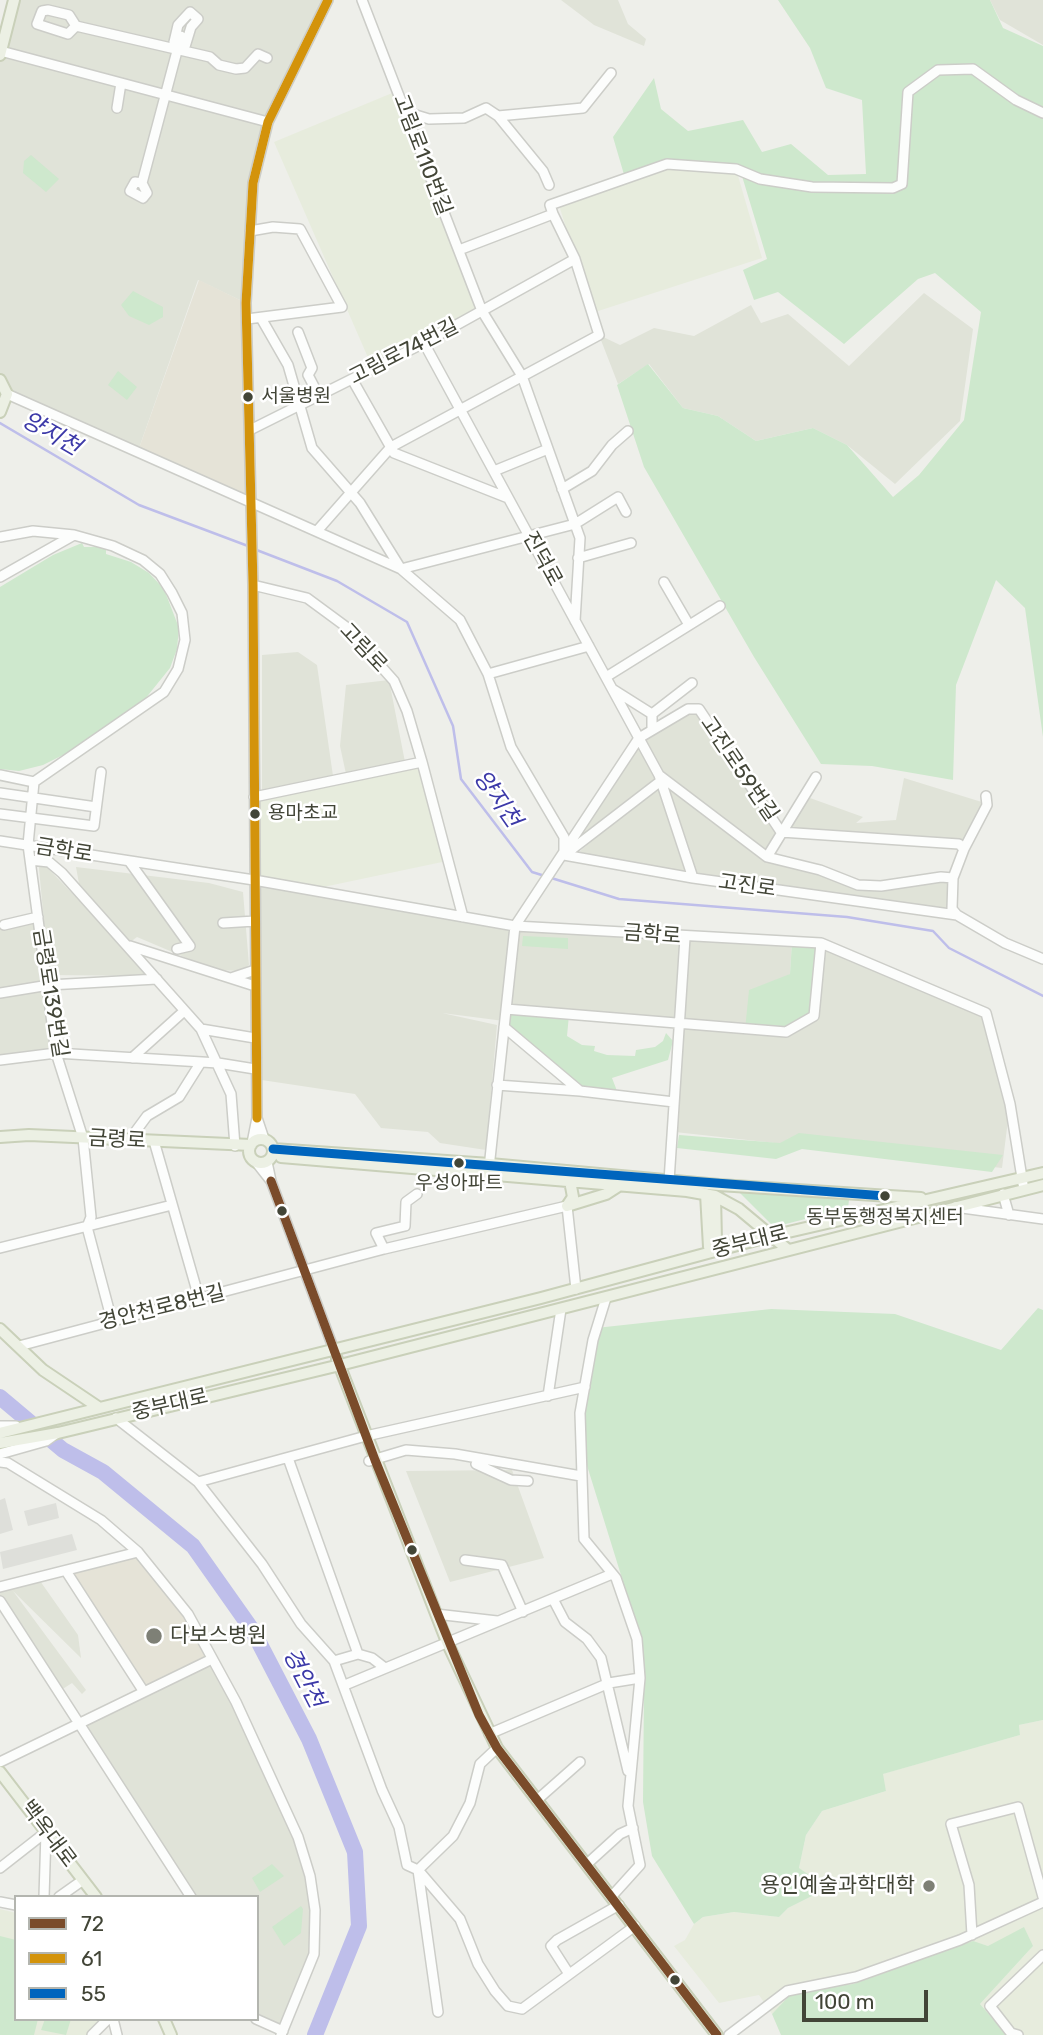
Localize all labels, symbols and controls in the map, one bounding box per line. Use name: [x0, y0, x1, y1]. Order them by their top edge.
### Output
street label: 고림로110번길: [387, 91, 457, 219]
street label: 고림로74번길: [345, 314, 463, 390]
place label: 서울병원: [261, 386, 331, 408]
marker: 서울병원: [241, 390, 255, 404]
water label: 양지천: [17, 406, 85, 462]
street label: 진덕로: [517, 528, 567, 590]
street label: 고림로: [334, 618, 392, 678]
street label: 고진로59번길: [695, 712, 783, 826]
water label: 양지천: [467, 765, 527, 833]
place label: 용마초교: [268, 803, 338, 825]
marker: 용마초교: [248, 807, 262, 821]
street label: 금학로: [33, 834, 95, 868]
street label: 고진로: [717, 869, 777, 903]
street label: 금학로: [622, 920, 682, 950]
street label: 금령로139번길: [27, 927, 73, 1059]
street label: 금령로: [87, 1126, 147, 1154]
marker: 우성아파트: [452, 1156, 466, 1170]
place label: 우성아파트: [415, 1173, 503, 1195]
marker: 동부동행정복지센터: [878, 1189, 892, 1203]
unlabelled marker: [275, 1204, 289, 1218]
place label: 동부동행정복지센터: [806, 1207, 964, 1229]
street label: 중부대로: [709, 1220, 791, 1264]
street label: 경안천로8번길: [96, 1280, 228, 1336]
street label: 중부대로: [130, 1384, 210, 1426]
unlabelled marker: [405, 1543, 419, 1557]
place label: 다보스병원: [170, 1623, 267, 1649]
marker: 다보스병원: [144, 1626, 164, 1646]
water label: 경안천: [276, 1643, 330, 1713]
street label: 백옥대로: [15, 1796, 81, 1872]
place label: 용인예술과학대학: [760, 1873, 915, 1899]
marker: 용인예술과학대학: [921, 1878, 937, 1894]
legend: [14, 1895, 259, 2021]
text: 72: [81, 1911, 104, 1936]
text: 61: [81, 1946, 102, 1971]
unlabelled marker: [668, 1973, 682, 1987]
scale bar: [805, 1976, 931, 2020]
text: 55: [81, 1981, 106, 2006]
text: 100 m: [815, 1989, 874, 2014]

